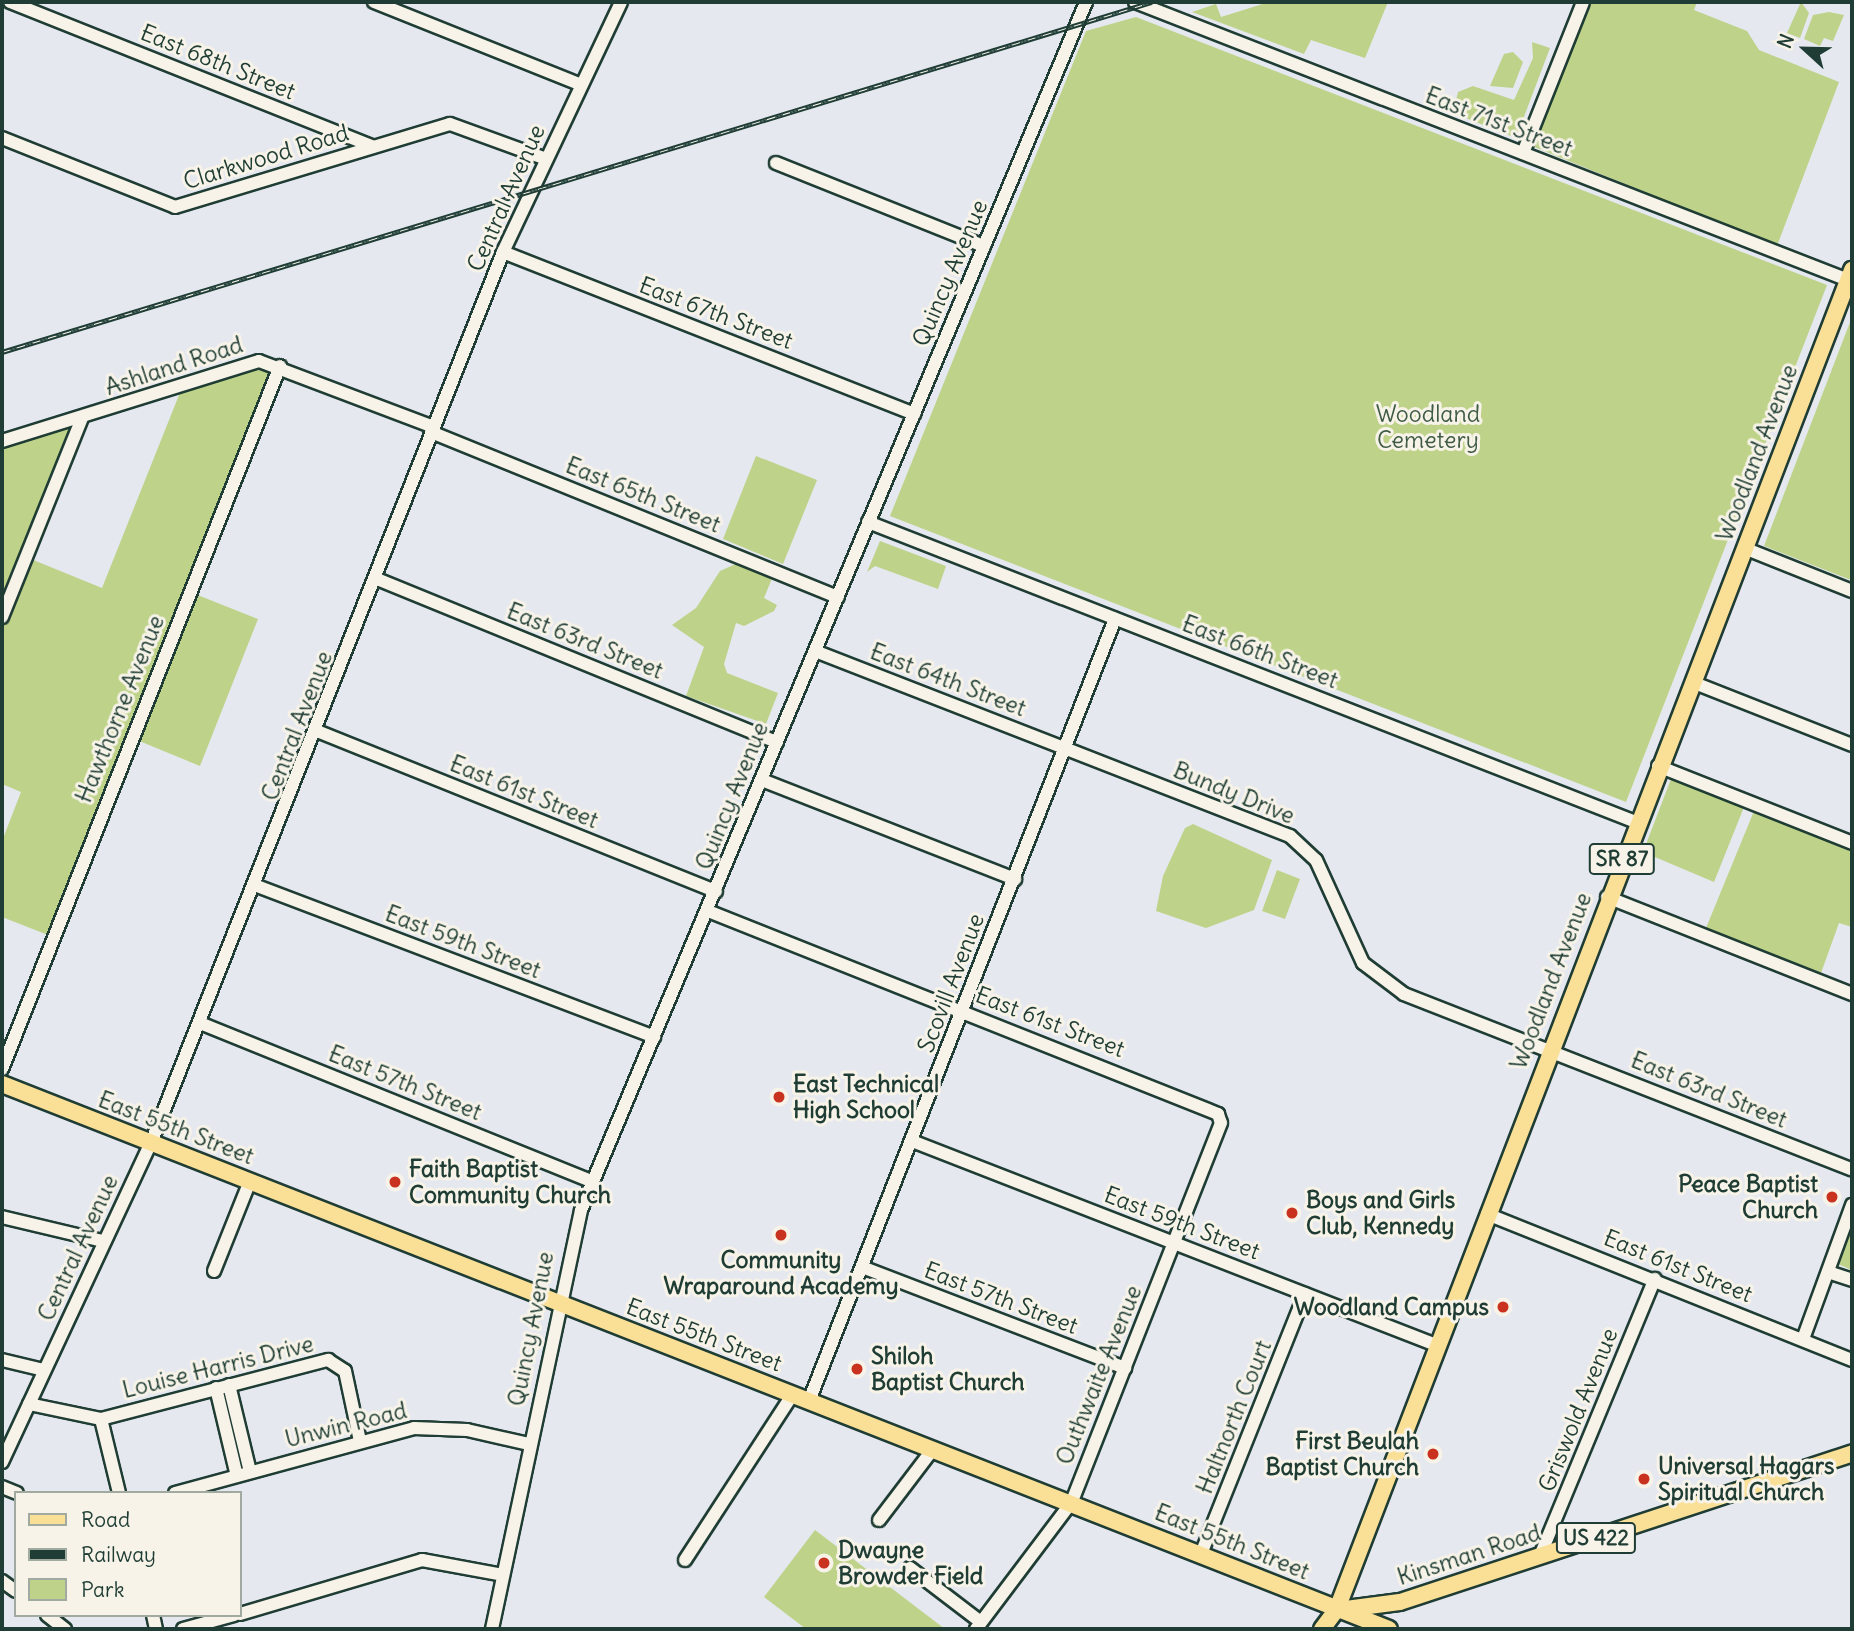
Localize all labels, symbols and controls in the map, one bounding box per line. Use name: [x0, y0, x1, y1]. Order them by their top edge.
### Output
north arrow: [1770, 14, 1840, 84]
street label: East 68th Street: [137, 18, 299, 106]
text: N: [1772, 31, 1799, 52]
street label: East 71st Street: [1421, 81, 1577, 163]
street label: Clarkwood Road: [180, 119, 352, 195]
street label: Central Avenue: [461, 120, 551, 276]
street label: Quincy Avenue: [907, 196, 993, 350]
street label: East 67th Street: [635, 271, 797, 355]
street label: Ashland Road: [102, 331, 246, 401]
street label: Woodland Avenue: [1711, 361, 1803, 545]
park label: Woodland Cemetery: [1376, 400, 1480, 454]
street label: East 65th Street: [562, 451, 724, 539]
street label: East 63rd Street: [503, 597, 667, 685]
street label: East 66th Street: [1178, 610, 1342, 694]
street label: Hawthorne Avenue: [70, 611, 170, 807]
street label: East 64th Street: [866, 638, 1030, 722]
street label: Central Avenue: [256, 647, 338, 805]
street label: Quincy Avenue: [690, 718, 774, 874]
street label: East 61st Street: [446, 750, 602, 834]
street label: Bundy Drive: [1169, 756, 1299, 830]
road number: SR 87: [1589, 842, 1655, 876]
street label: Woodland Avenue: [1505, 889, 1597, 1073]
street label: East 59th Street: [381, 900, 545, 984]
street label: Scovill Avenue: [912, 910, 990, 1056]
street label: East 61st Street: [972, 981, 1128, 1063]
street label: East 57th Street: [325, 1040, 485, 1126]
street label: East 63rd Street: [1627, 1046, 1791, 1134]
place label: East Technical High School: [793, 1070, 939, 1124]
street label: East 55th Street: [94, 1086, 258, 1170]
marker: East Technical High School: [771, 1089, 787, 1105]
place label: Faith Baptist Community Church: [409, 1155, 611, 1209]
place label: Peace Baptist Church: [1678, 1170, 1818, 1224]
street label: Central Avenue: [32, 1171, 124, 1325]
marker: Faith Baptist Community Church: [387, 1174, 403, 1190]
street label: East 59th Street: [1100, 1181, 1264, 1265]
place label: Boys and Girls Club, Kennedy: [1306, 1186, 1455, 1240]
marker: Peace Baptist Church: [1824, 1189, 1840, 1205]
marker: Boys and Girls Club, Kennedy: [1284, 1205, 1300, 1221]
street label: East 61st Street: [1600, 1224, 1756, 1308]
marker: Community Wraparound Academy: [773, 1227, 789, 1243]
place label: Community Wraparound Academy: [664, 1246, 898, 1300]
street label: Quincy Avenue: [503, 1250, 559, 1408]
street label: East 57th Street: [920, 1256, 1082, 1340]
street label: Outhwaite Avenue: [1050, 1281, 1148, 1469]
street label: East 55th Street: [622, 1293, 786, 1377]
place label: Woodland Campus: [1294, 1293, 1489, 1321]
marker: Woodland Campus: [1495, 1299, 1511, 1315]
street label: Griswold Avenue: [1533, 1324, 1623, 1496]
street label: Louise Harris Drive: [120, 1330, 316, 1404]
street label: Haltnorth Court: [1191, 1336, 1277, 1498]
place label: Shiloh Baptist Church: [871, 1342, 1025, 1396]
marker: Shiloh Baptist Church: [849, 1361, 865, 1377]
street label: Unwin Road: [282, 1397, 410, 1453]
place label: First Beulah Baptist Church: [1265, 1427, 1419, 1481]
marker: First Beulah Baptist Church: [1425, 1446, 1441, 1462]
place label: Universal Hagars Spiritual Church: [1658, 1452, 1835, 1506]
marker: Universal Hagars Spiritual Church: [1636, 1471, 1652, 1487]
legend: [14, 1491, 242, 1617]
street label: East 55th Street: [1151, 1498, 1313, 1586]
text: Road: [81, 1506, 130, 1533]
street label: Kinsman Road: [1394, 1519, 1544, 1591]
road number: US 422: [1556, 1520, 1636, 1556]
place label: Dwayne Browder Field: [838, 1536, 983, 1590]
text: Railway: [81, 1541, 156, 1568]
marker: Dwayne Browder Field: [816, 1555, 832, 1571]
text: Park: [81, 1576, 124, 1603]

